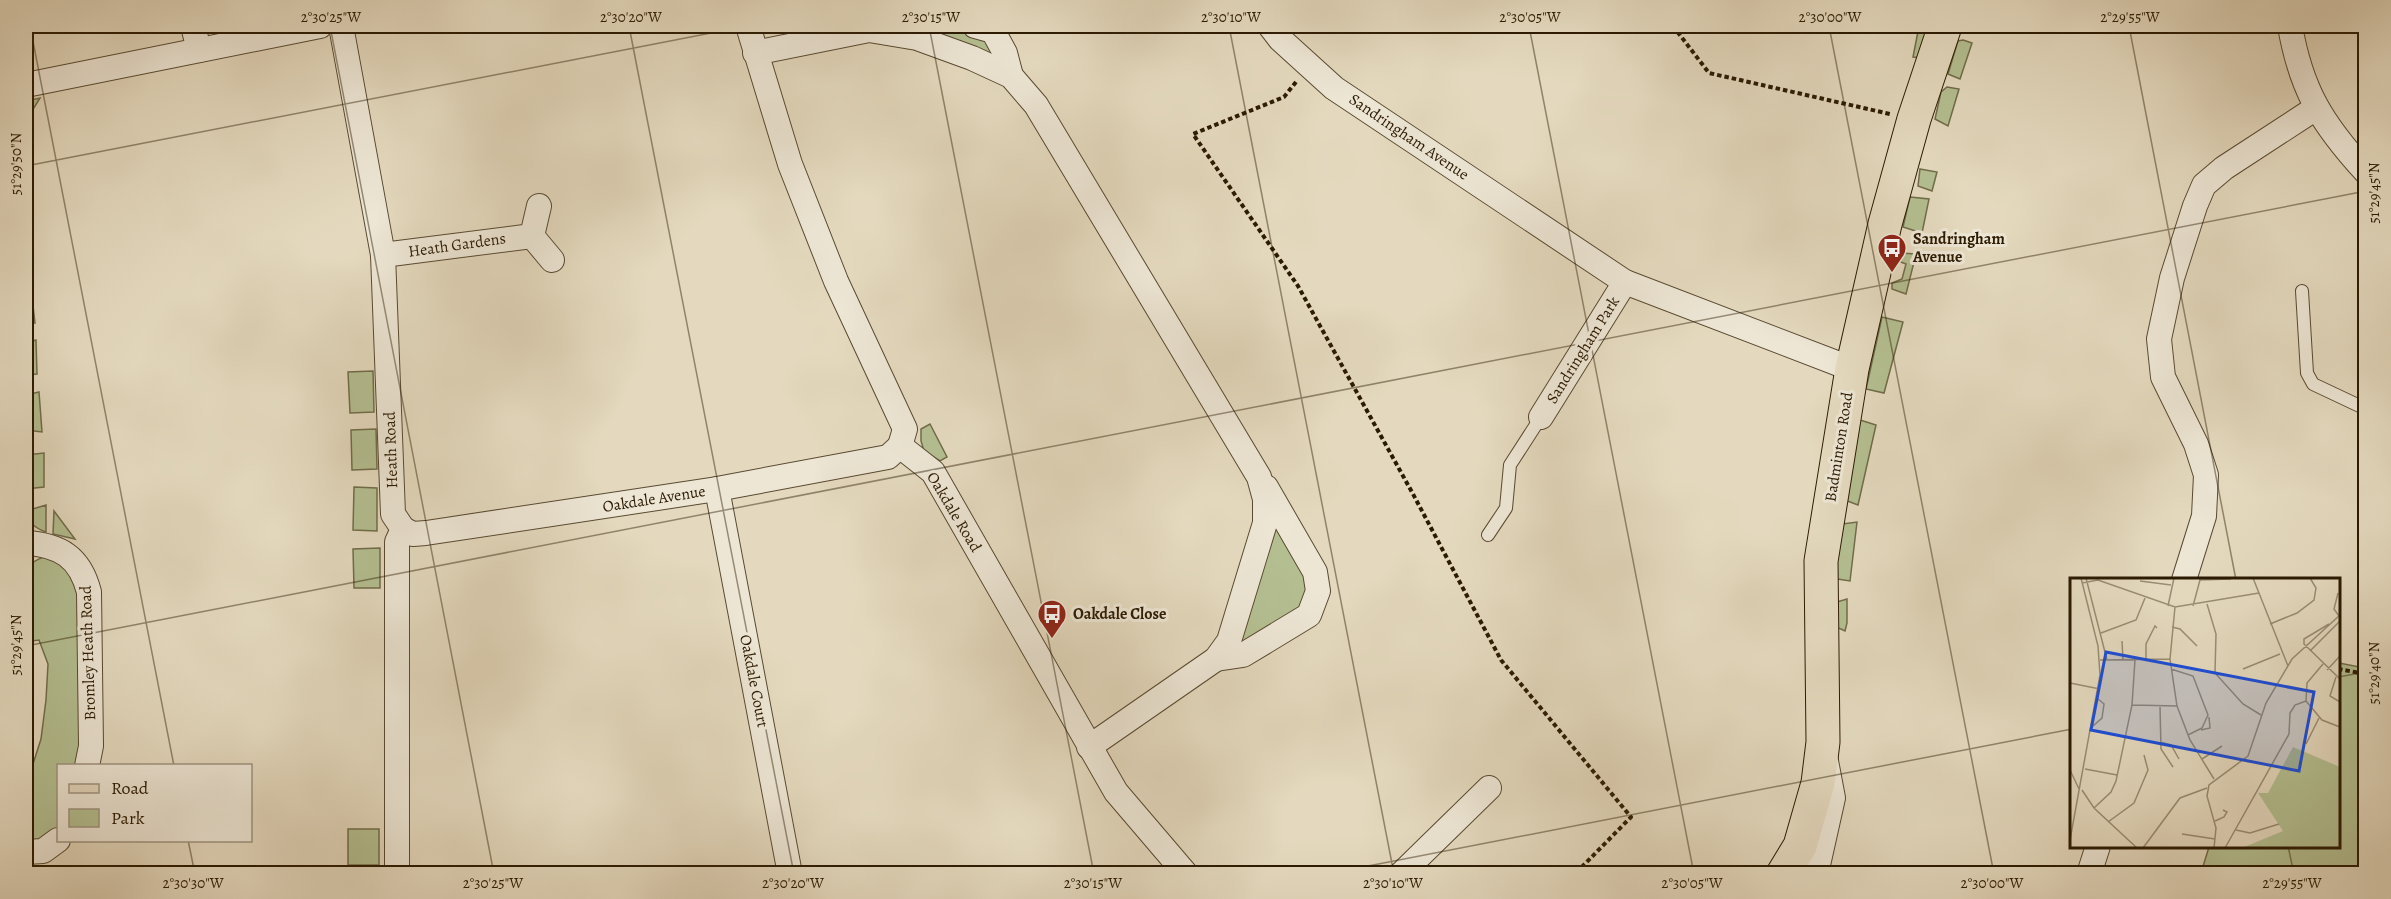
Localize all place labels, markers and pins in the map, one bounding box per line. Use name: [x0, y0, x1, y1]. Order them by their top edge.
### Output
place label: Sandringham Avenue: [1912, 228, 2006, 268]
bus stop icon: Sandringham Avenue: [1876, 232, 1908, 274]
bus stop icon: Oakdale Close: [1036, 598, 1068, 640]
place label: Oakdale Close: [1073, 603, 1166, 625]

